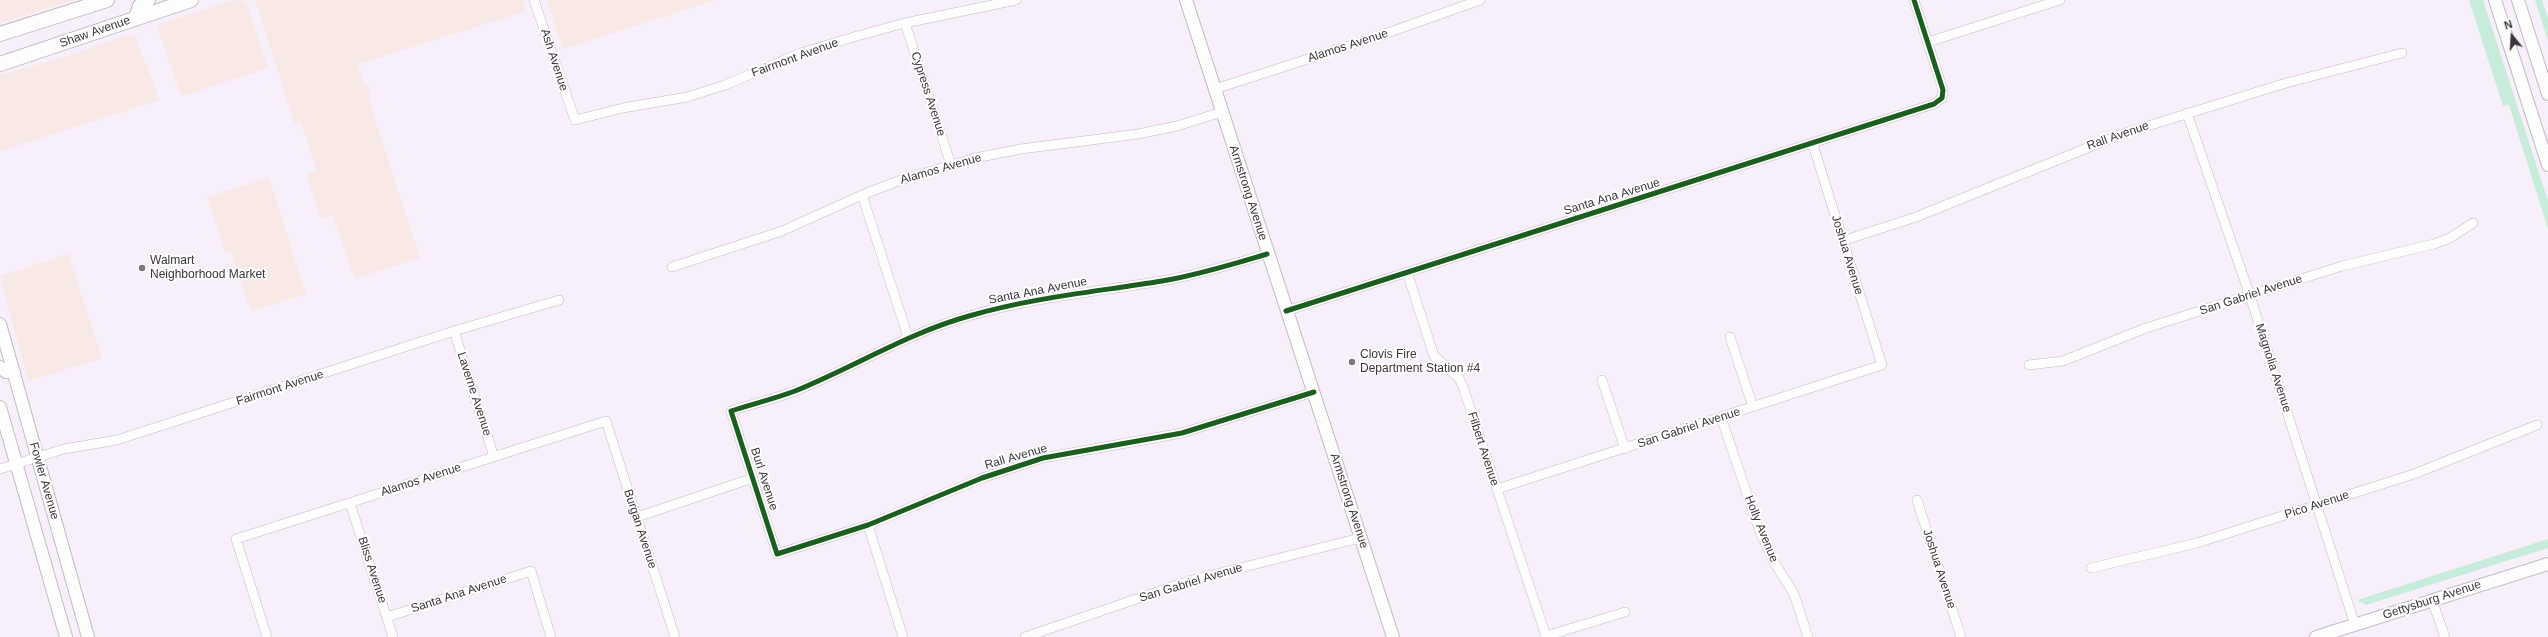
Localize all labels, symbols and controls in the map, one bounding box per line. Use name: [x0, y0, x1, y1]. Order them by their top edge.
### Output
street label: Shaw Avenue: [58, 13, 132, 51]
north arrow: [2492, 16, 2532, 56]
text: N: [2503, 18, 2514, 32]
street label: Alamos Avenue: [1306, 26, 1390, 66]
street label: Ash Avenue: [537, 27, 571, 93]
street label: Fairmont Avenue: [750, 36, 840, 80]
street label: Cypress Avenue: [908, 50, 948, 138]
street label: Rall Avenue: [2085, 119, 2151, 153]
street label: Armstrong Avenue: [1226, 144, 1270, 242]
street label: Alamos Avenue: [899, 151, 983, 187]
street label: Santa Ana Avenue: [1562, 176, 1662, 218]
street label: Joshua Avenue: [1828, 213, 1866, 297]
place label: Walmart Neighborhood Market: [150, 254, 265, 282]
marker: Walmart Neighborhood Market: [137, 263, 147, 273]
street label: San Gabriel Avenue: [2198, 272, 2304, 318]
street label: Santa Ana Avenue: [988, 274, 1088, 308]
street label: Magnolia Avenue: [2252, 322, 2294, 414]
place label: Clovis Fire Department Station #4: [1360, 348, 1480, 376]
street label: Laverne Avenue: [454, 350, 494, 438]
marker: Clovis Fire Department Station #4: [1347, 357, 1357, 367]
street label: Fairmont Avenue: [234, 367, 326, 409]
street label: San Gabriel Avenue: [1636, 405, 1742, 451]
street label: Filbert Avenue: [1464, 410, 1502, 488]
street label: Fowler Avenue: [26, 441, 62, 521]
street label: Rall Avenue: [983, 441, 1049, 473]
street label: Burl Avenue: [747, 446, 781, 512]
street label: Armstrong Avenue: [1327, 452, 1371, 550]
street label: Alamos Avenue: [379, 460, 463, 500]
street label: Burgan Avenue: [620, 488, 660, 570]
street label: Pico Avenue: [2283, 488, 2351, 522]
street label: Holly Avenue: [1741, 494, 1781, 564]
street label: Joshua Avenue: [1919, 528, 1959, 610]
street label: Bliss Avenue: [354, 535, 390, 605]
street label: San Gabriel Avenue: [1138, 560, 1244, 606]
street label: Santa Ana Avenue: [409, 572, 509, 616]
street label: Gettysburg Avenue: [2381, 577, 2483, 623]

